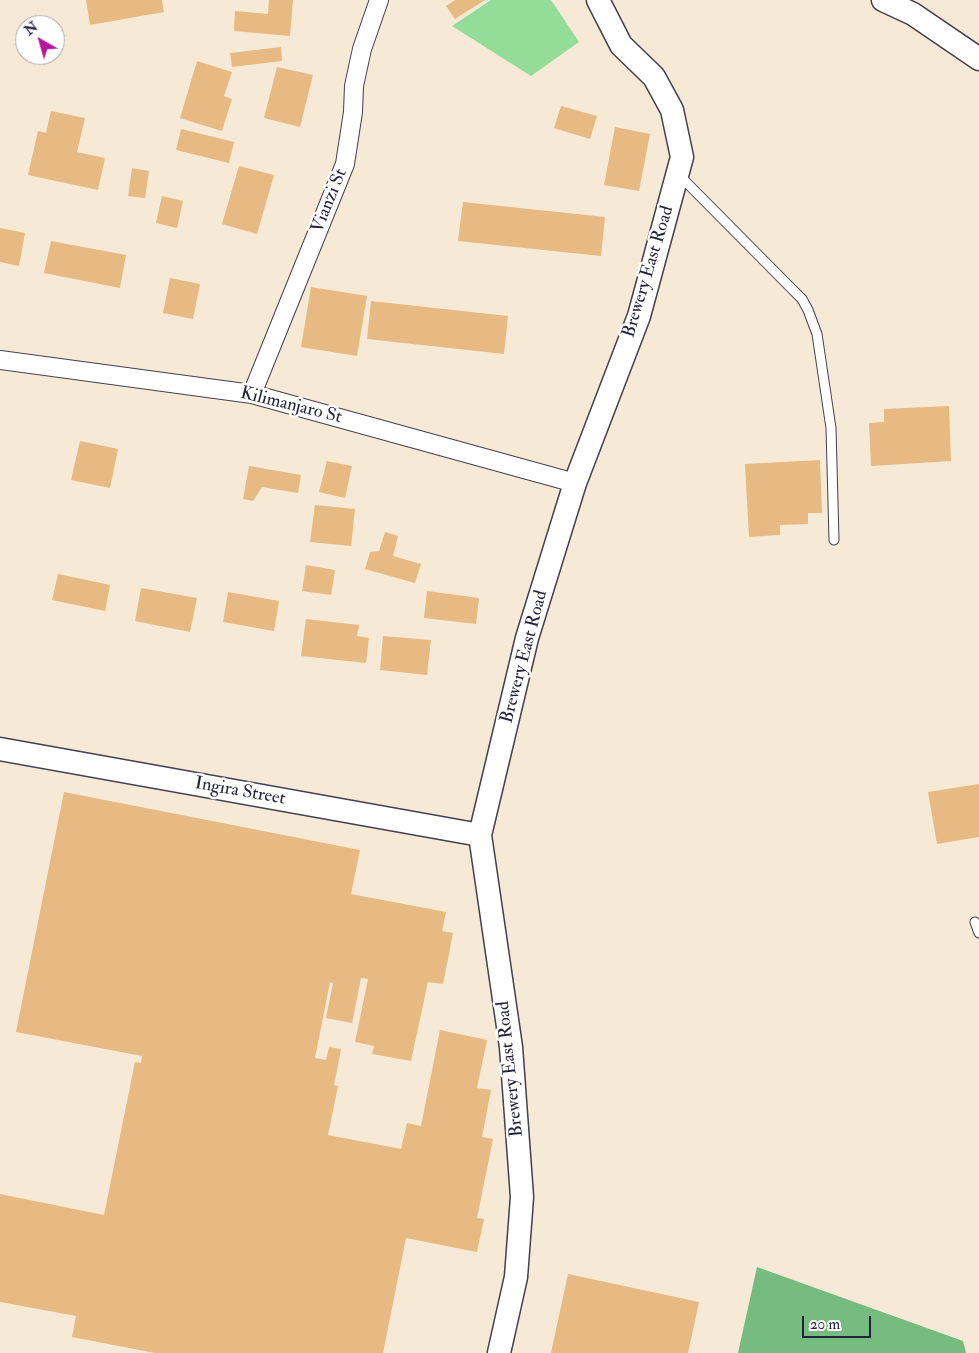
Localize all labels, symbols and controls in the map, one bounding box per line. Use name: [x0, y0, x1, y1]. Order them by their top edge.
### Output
north arrow: [15, 15, 65, 65]
text: N: [21, 18, 41, 39]
street label: Vianzi St: [307, 166, 353, 236]
street label: Brewery East Road: [619, 204, 679, 340]
street label: Kilimanjaro St: [238, 383, 344, 429]
street label: Brewery East Road: [497, 588, 553, 726]
street label: Ingira Street: [193, 773, 287, 811]
street label: Brewery East Road: [493, 1000, 529, 1138]
scale bar: [804, 1306, 873, 1338]
text: 20 m: [810, 1315, 840, 1334]

